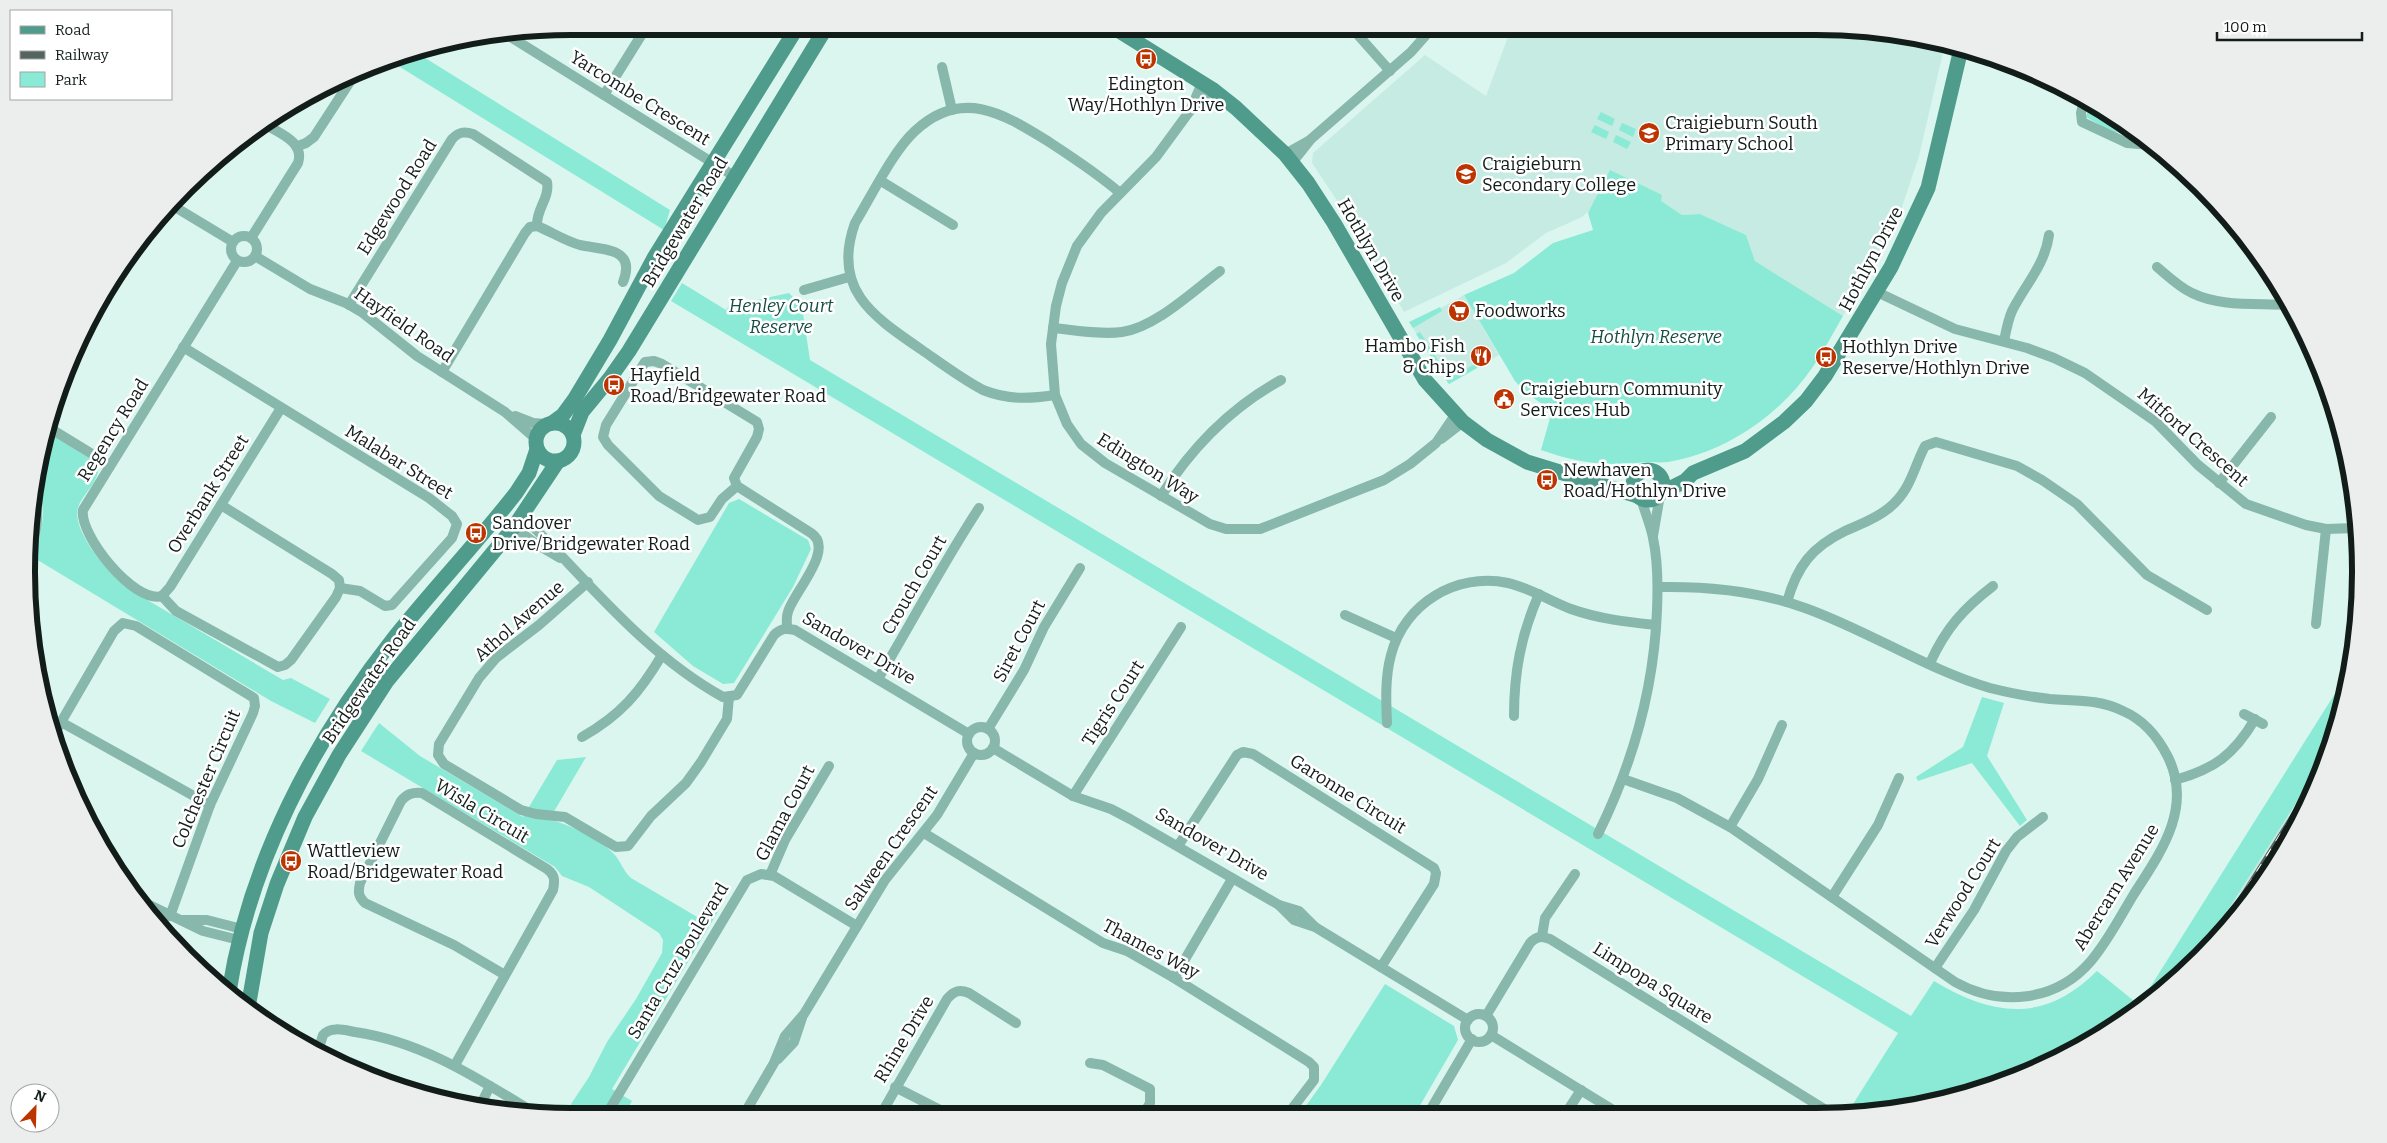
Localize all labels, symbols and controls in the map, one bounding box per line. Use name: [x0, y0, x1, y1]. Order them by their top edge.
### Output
legend: [10, 10, 172, 100]
scale bar: [2217, 10, 2362, 42]
text: 100 m: [2224, 18, 2267, 36]
text: Road: [55, 21, 90, 39]
text: Railway: [55, 46, 109, 64]
street label: Yarcombe Crescent: [566, 46, 715, 150]
bus stop icon: Edington Way/Hothlyn Drive: [1134, 47, 1158, 71]
text: Park: [55, 71, 87, 89]
place label: Edington Way/Hothlyn Drive: [1068, 73, 1224, 116]
place label: Craigieburn South Primary School: [1665, 112, 1818, 155]
school or university icon: Craigieburn South Primary School: [1637, 121, 1661, 145]
street label: Edgewood Road: [353, 135, 442, 259]
street label: Bridgewater Road: [637, 153, 733, 291]
place label: Craigieburn Secondary College: [1482, 153, 1636, 196]
school or university icon: Craigieburn Secondary College: [1454, 162, 1478, 186]
street label: Hothlyn Drive: [1333, 194, 1409, 306]
street label: Hothlyn Drive: [1834, 203, 1908, 315]
street label: Hayfield Road: [350, 283, 458, 368]
park label: Henley Court Reserve: [729, 295, 834, 338]
supermarket icon: Foodworks: [1447, 299, 1471, 323]
place label: Foodworks: [1475, 300, 1566, 322]
park label: Hothlyn Reserve: [1590, 326, 1722, 348]
place label: Hambo Fish & Chips: [1365, 335, 1465, 378]
place label: Hothlyn Drive Reserve/Hothlyn Drive: [1842, 336, 2030, 379]
restaurant icon: Hambo Fish & Chips: [1469, 344, 1493, 368]
bus stop icon: Hothlyn Drive Reserve/Hothlyn Drive: [1814, 345, 1838, 369]
place label: Hayfield Road/Bridgewater Road: [630, 364, 826, 407]
bus stop icon: Hayfield Road/Bridgewater Road: [602, 373, 626, 397]
street label: Regency Road: [73, 374, 153, 485]
place label: Craigieburn Community Services Hub: [1520, 378, 1723, 421]
street label: Mitford Crescent: [2133, 383, 2253, 492]
public building icon: Craigieburn Community Services Hub: [1492, 387, 1516, 411]
street label: Malabar Street: [341, 420, 457, 504]
street label: Edington Way: [1093, 428, 1203, 508]
street label: Overbank Street: [163, 430, 254, 558]
place label: Newhaven Road/Hothlyn Drive: [1563, 459, 1726, 502]
bus stop icon: Newhaven Road/Hothlyn Drive: [1535, 468, 1559, 492]
place label: Sandover Drive/Bridgewater Road: [492, 512, 690, 555]
bus stop icon: Sandover Drive/Bridgewater Road: [464, 521, 488, 545]
street label: Crouch Court: [877, 531, 952, 639]
street label: Athol Avenue: [469, 576, 569, 666]
street label: Siret Court: [988, 596, 1050, 686]
street label: Sandover Drive: [798, 607, 920, 689]
street label: Bridgewater Road: [317, 614, 421, 748]
street label: Tigris Court: [1077, 656, 1149, 750]
street label: Colchester Circuit: [167, 706, 245, 852]
street label: Garonne Circuit: [1286, 749, 1411, 839]
street label: Glama Court: [751, 761, 820, 865]
street label: Wisla Circuit: [431, 774, 533, 848]
street label: Salween Crescent: [840, 781, 943, 915]
street label: Sandover Drive: [1151, 803, 1273, 885]
street label: Abercarn Avenue: [2068, 820, 2164, 954]
street label: Verwood Court: [1920, 834, 2006, 952]
place label: Wattleview Road/Bridgewater Road: [307, 840, 503, 883]
bus stop icon: Wattleview Road/Bridgewater Road: [279, 849, 303, 873]
street label: Santa Cruz Boulevard: [623, 879, 734, 1043]
street label: Thames Way: [1099, 914, 1204, 984]
street label: Limpopa Square: [1589, 937, 1717, 1029]
street label: Rhine Drive: [869, 992, 939, 1086]
north arrow: [10, 1083, 60, 1133]
text: N: [32, 1087, 48, 1107]

